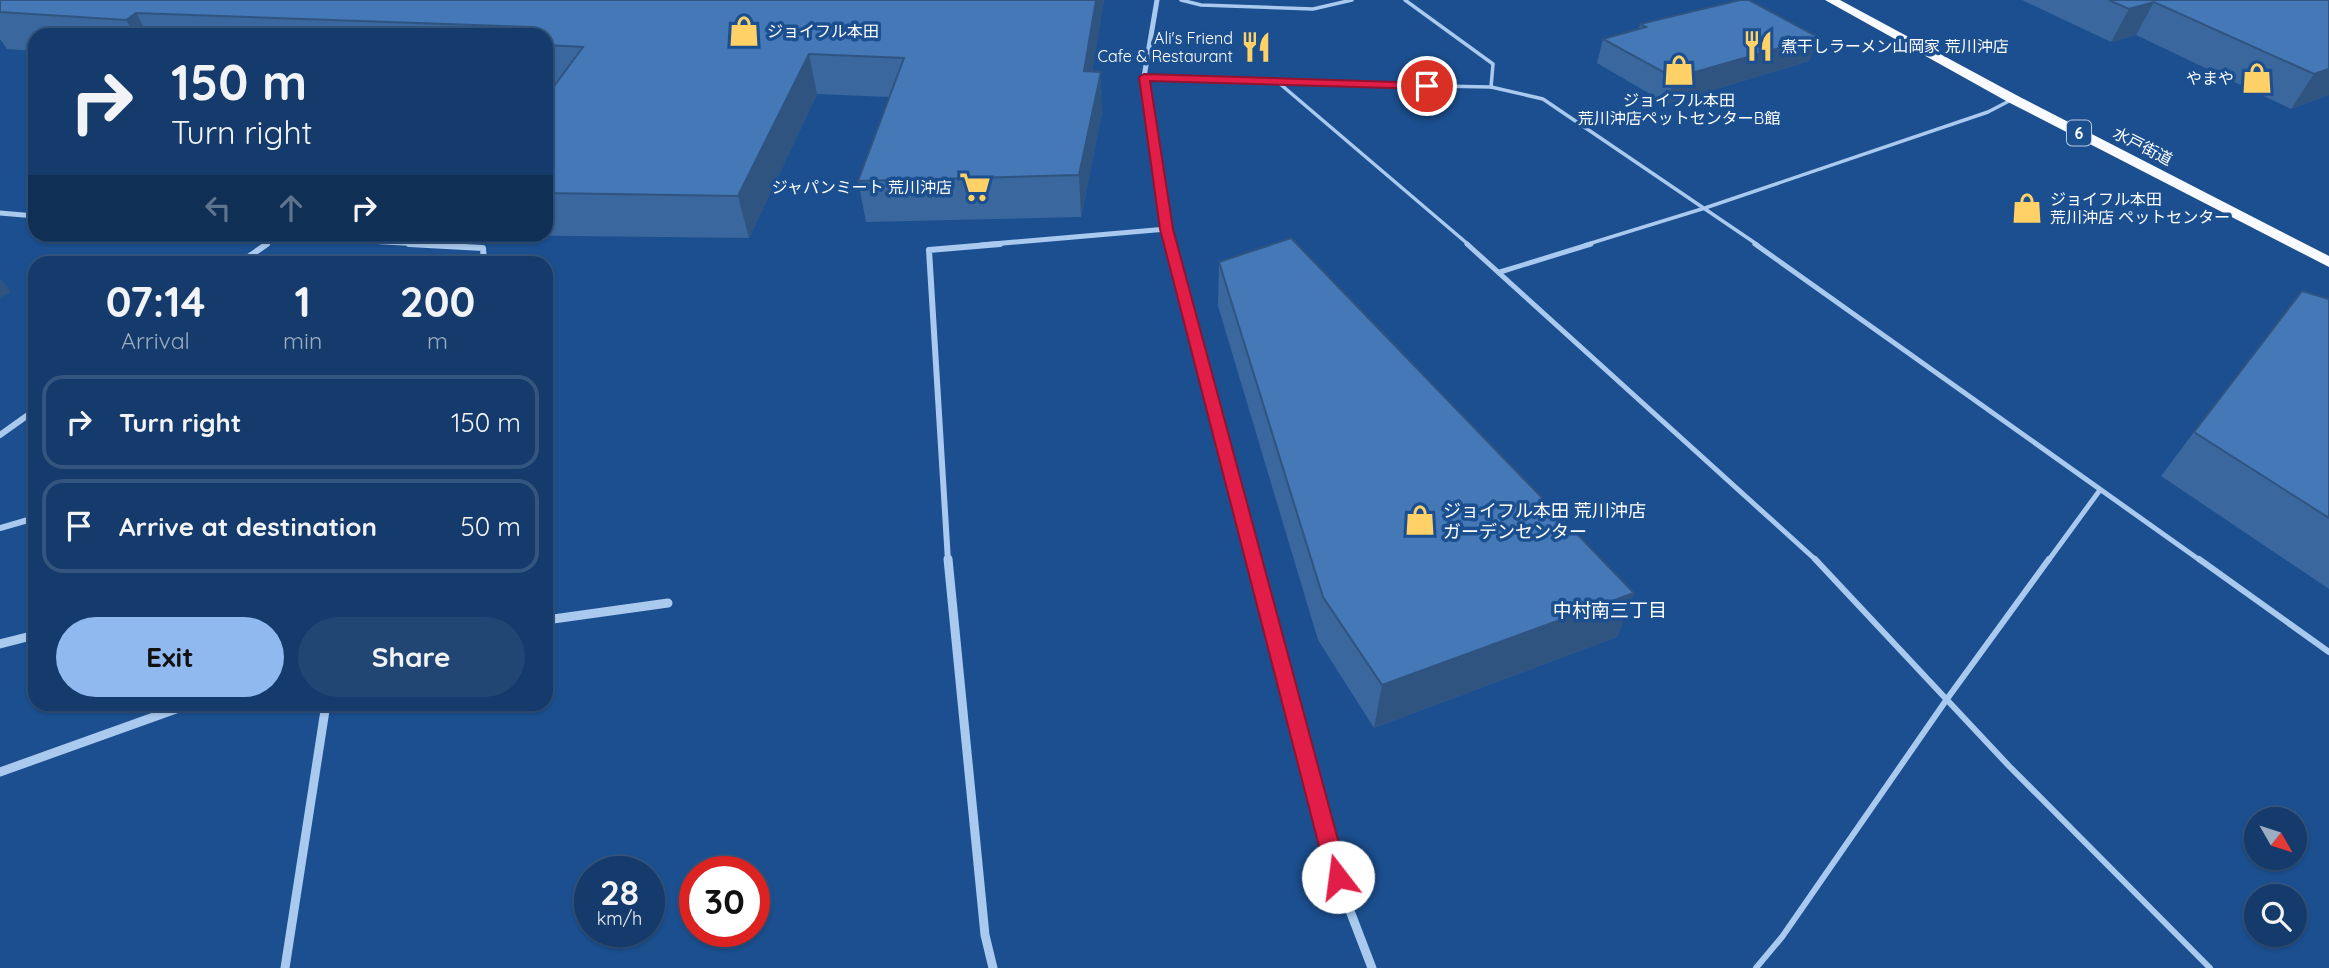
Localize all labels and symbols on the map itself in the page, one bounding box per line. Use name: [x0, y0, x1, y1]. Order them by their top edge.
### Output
shop icon: ジョイフル本田: [727, 14, 761, 48]
place label: ジョイフル本田: [767, 21, 879, 41]
place label: Ali's Friend Cafe & Restaurant: [1097, 28, 1233, 66]
restaurant icon: 煮干しラーメン山岡家 荒川沖店: [1741, 29, 1775, 63]
restaurant icon: Ali's Friend Cafe & Restaurant: [1239, 30, 1273, 64]
place label: 煮干しラーメン山岡家 荒川沖店: [1781, 36, 2009, 56]
shop icon: ジョイフル本田 荒川沖店ペットセンターB館: [1662, 53, 1696, 87]
pin: [1397, 56, 1457, 116]
shop icon: やまや: [2240, 61, 2274, 95]
place label: やまや: [2186, 68, 2234, 88]
place label: ジョイフル本田 荒川沖店ペットセンターB館: [1578, 90, 1780, 128]
road number: 6: [2067, 120, 2091, 146]
street label: 水戸街道: [2110, 123, 2176, 169]
supermarket icon: ジャパンミート 荒川沖店: [958, 170, 992, 204]
place label: ジャパンミート 荒川沖店: [772, 177, 952, 197]
place label: ジョイフル本田 荒川沖店 ペットセンター: [2050, 189, 2230, 227]
shop icon: ジョイフル本田 荒川沖店 ペットセンター: [2010, 191, 2044, 225]
place label: ジョイフル本田 荒川沖店 ガーデンセンター: [1443, 499, 1646, 543]
shop icon: ジョイフル本田 荒川沖店 ガーデンセンター: [1403, 503, 1437, 537]
district label: 中村南三丁目: [1553, 598, 1667, 622]
north arrow: [2244, 807, 2306, 870]
position arrow: [1301, 840, 1375, 914]
speed limit sign: 30: [679, 856, 770, 947]

